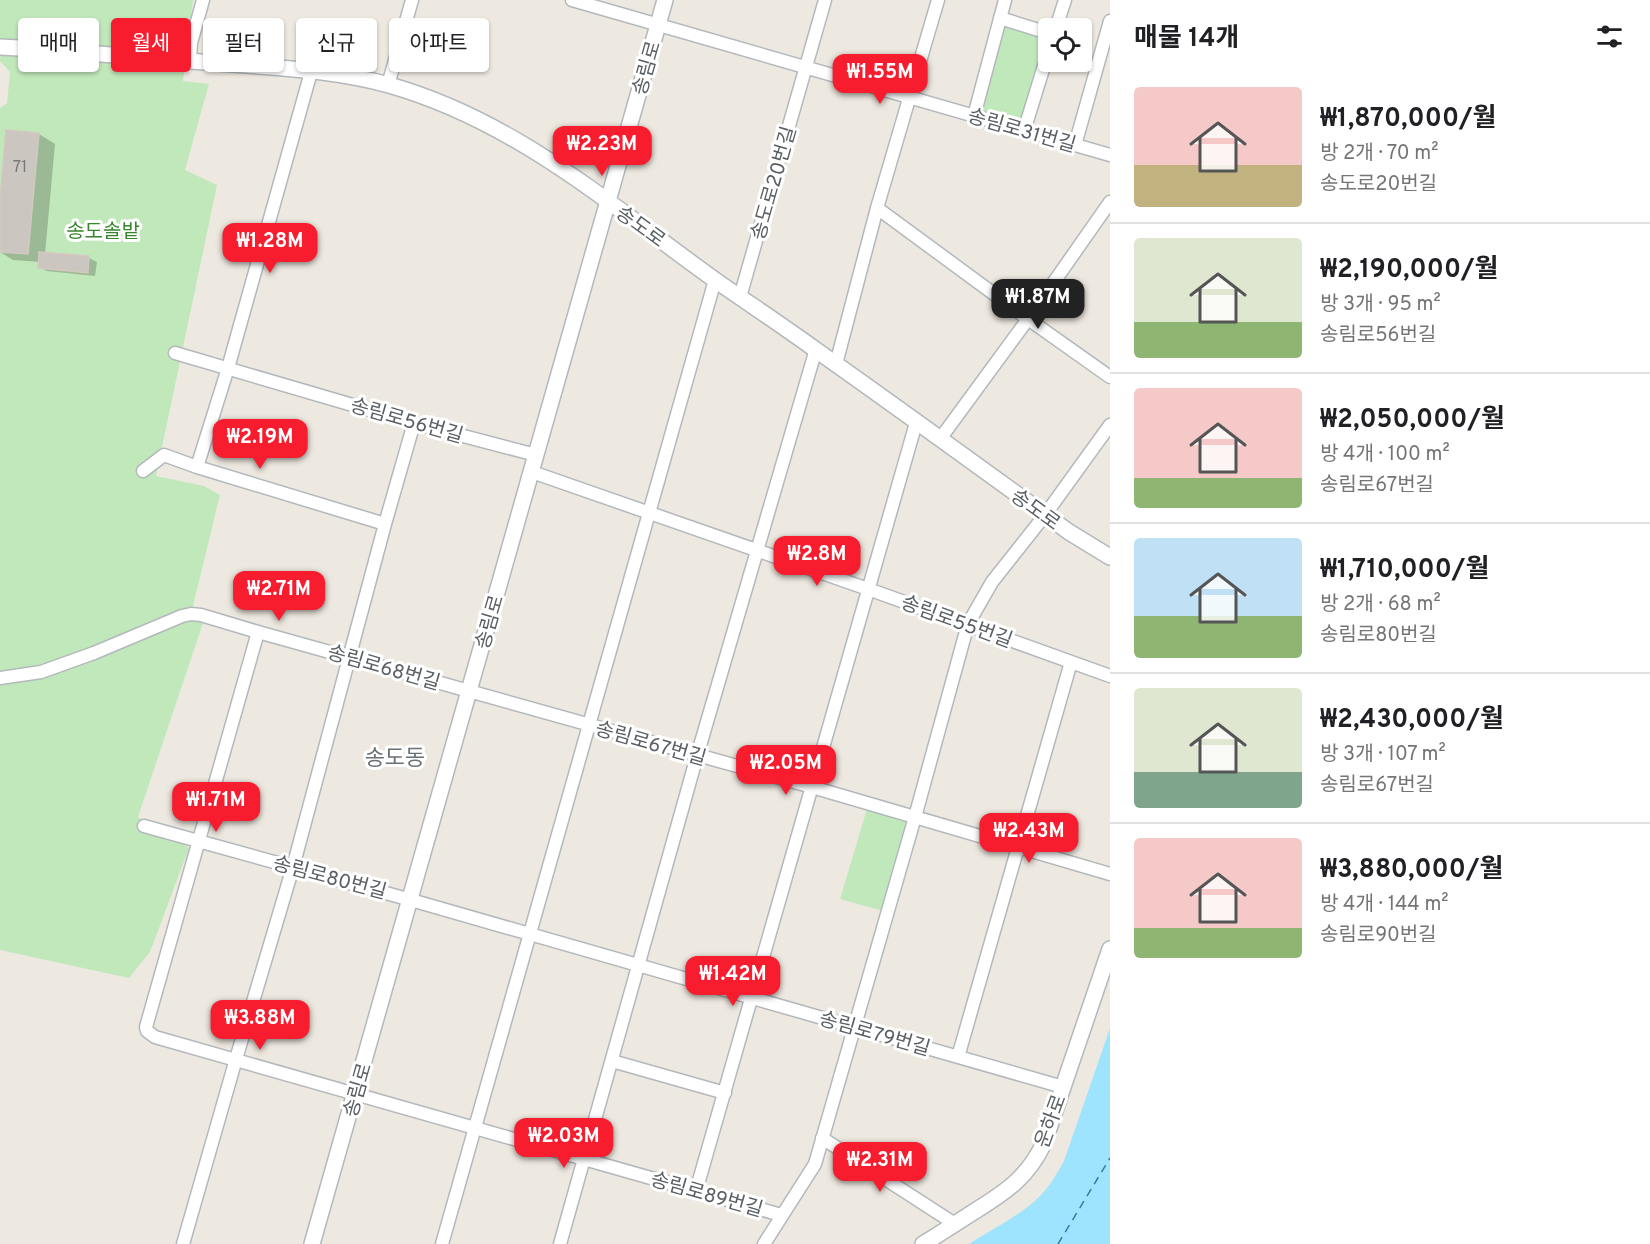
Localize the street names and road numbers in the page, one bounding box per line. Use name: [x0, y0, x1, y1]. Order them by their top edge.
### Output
street label: 송림로: [628, 38, 668, 99]
street label: 송림로31번길: [964, 104, 1079, 160]
street label: 송도로20번길: [746, 124, 804, 243]
street label: 송도로: [610, 201, 670, 254]
street label: 송림로56번길: [347, 393, 466, 450]
street label: 송도로: [1005, 484, 1065, 537]
street label: 송림로55번길: [897, 591, 1016, 655]
street label: 송림로: [471, 592, 511, 653]
street label: 송림로68번길: [324, 640, 443, 697]
street label: 송림로67번길: [592, 717, 709, 773]
street label: 송림로80번길: [270, 851, 389, 907]
street label: 송림로79번길: [816, 1007, 933, 1063]
street label: 송림로: [339, 1060, 379, 1121]
street label: 운하로: [1030, 1091, 1074, 1152]
street label: 송림로89번길: [647, 1167, 766, 1224]

